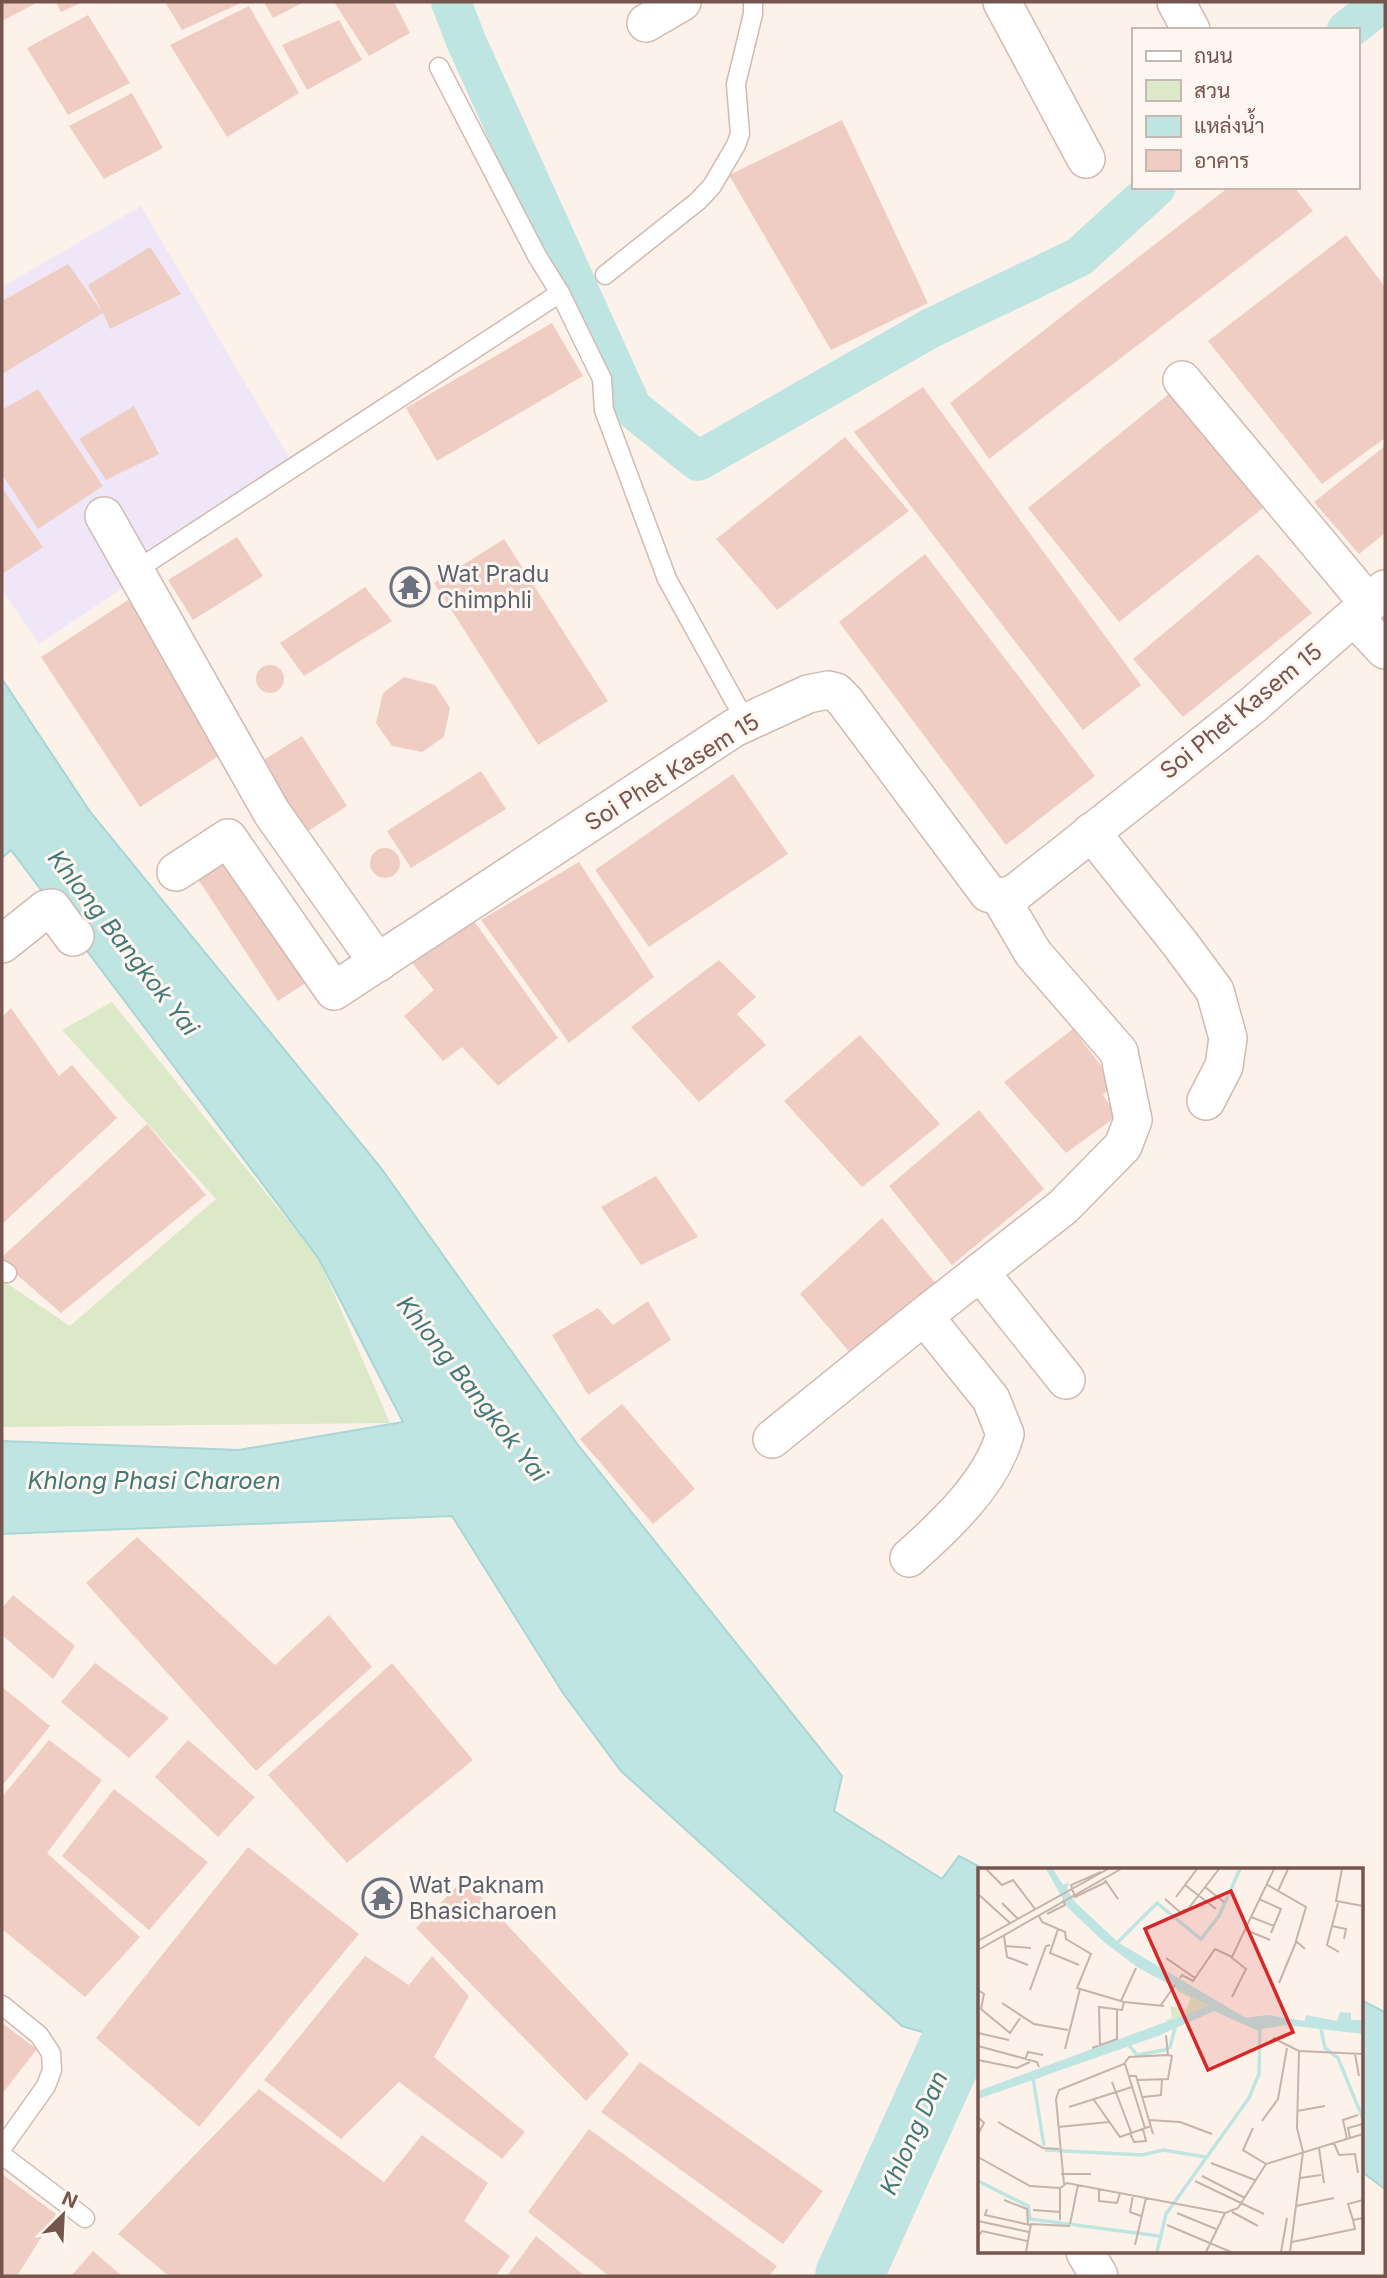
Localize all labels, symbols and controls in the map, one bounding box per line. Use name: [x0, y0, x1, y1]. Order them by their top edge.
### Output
legend: [1132, 28, 1359, 189]
text: ถนน: [1194, 43, 1233, 68]
text: สวน: [1194, 78, 1230, 103]
text: แหล่งน้ำ: [1194, 108, 1265, 138]
text: อาคาร: [1194, 148, 1250, 173]
place label: Wat Pradu Chimphli: [437, 560, 549, 614]
temple icon: Wat Pradu Chimphli: [389, 566, 431, 608]
street label: Soi Phet Kasem 15: [1154, 637, 1328, 785]
street label: Soi Phet Kasem 15: [580, 707, 764, 837]
water label: Khlong Bangkok Yai: [42, 844, 206, 1042]
water label: Khlong Bangkok Yai: [391, 1290, 555, 1488]
water label: Khlong Phasi Charoen: [27, 1466, 281, 1495]
inset map: [978, 1868, 1362, 2254]
place label: Wat Paknam Bhasicharoen: [409, 1871, 557, 1925]
temple icon: Wat Paknam Bhasicharoen: [361, 1877, 403, 1919]
water label: Khlong Dan: [873, 2066, 954, 2199]
north arrow: [28, 2180, 98, 2250]
text: N: [58, 2186, 81, 2213]

